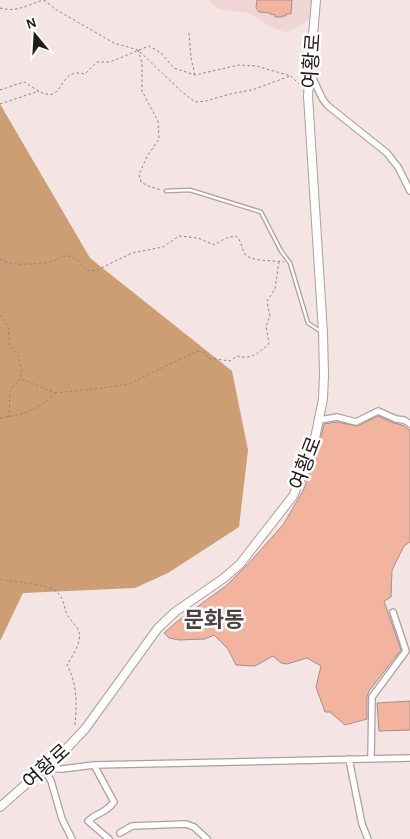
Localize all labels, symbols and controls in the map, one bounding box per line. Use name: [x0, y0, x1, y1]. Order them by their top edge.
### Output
north arrow: [10, 10, 60, 60]
text: N: [24, 15, 38, 32]
street label: 여황로: [299, 33, 324, 89]
street label: 여황로: [286, 434, 325, 493]
district label: 문화동: [184, 608, 244, 631]
street label: 여황로: [19, 740, 74, 793]

